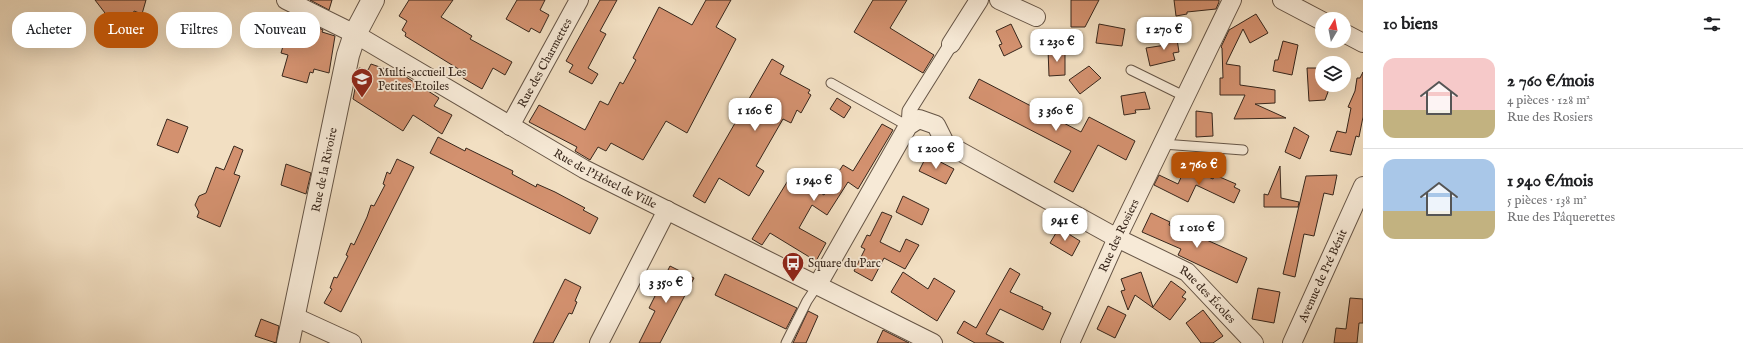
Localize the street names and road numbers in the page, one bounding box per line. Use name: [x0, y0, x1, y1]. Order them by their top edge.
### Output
street label: Rue des Charmettes: [514, 16, 575, 110]
street label: Rue de la Rivoire: [308, 126, 340, 213]
street label: Rue de l'Hôtel de Ville: [551, 145, 660, 212]
street label: Rue des Rosiers: [1095, 196, 1142, 275]
street label: Avenue de Pré Bénit: [1295, 227, 1350, 325]
street label: Rue des Écoles: [1177, 262, 1239, 327]

